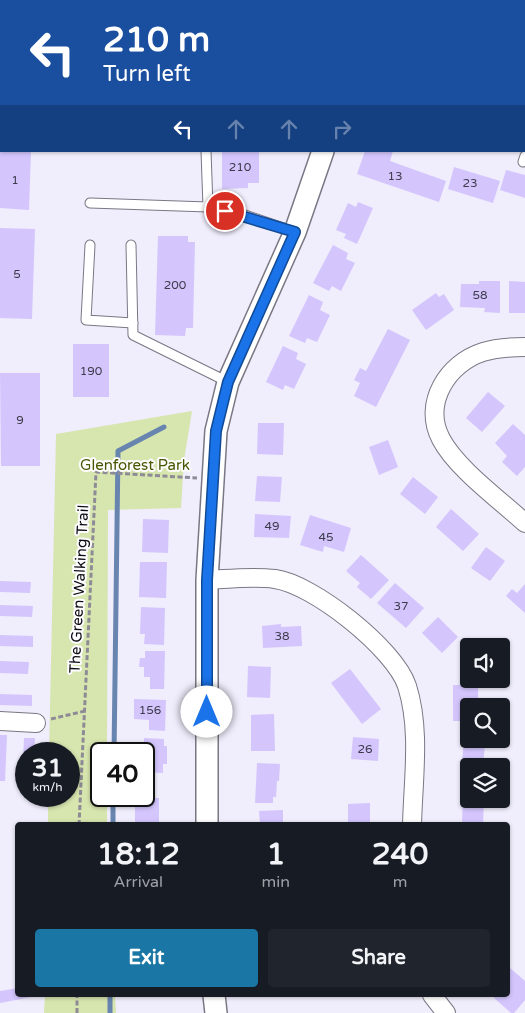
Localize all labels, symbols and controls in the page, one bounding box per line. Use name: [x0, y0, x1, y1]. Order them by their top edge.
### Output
text: 210 m: [103, 19, 210, 61]
icon: left: [20, 20, 85, 85]
text: Turn left: [103, 61, 191, 87]
icon: left: [169, 115, 197, 143]
icon: ahead: [222, 115, 250, 143]
icon: ahead: [275, 115, 303, 143]
icon: right: [328, 115, 356, 143]
house number: 210: [229, 160, 252, 174]
house number: 13: [387, 169, 403, 183]
house number: 1: [11, 173, 19, 187]
house number: 23: [462, 176, 478, 190]
pin: [204, 190, 246, 232]
icon: arrive: [211, 197, 239, 225]
house number: 5: [13, 267, 21, 281]
house number: 200: [164, 278, 187, 292]
house number: 58: [472, 288, 488, 302]
house number: 190: [80, 364, 103, 378]
house number: 9: [16, 413, 24, 427]
park label: Glenforest Park: [80, 456, 190, 474]
street label: The Green Walking Trail: [66, 504, 92, 674]
house number: 49: [264, 519, 280, 533]
house number: 45: [318, 530, 334, 544]
house number: 37: [393, 599, 409, 613]
house number: 38: [274, 629, 290, 643]
map controls: [460, 638, 510, 808]
button: sound: [460, 638, 510, 688]
position arrow: [180, 685, 232, 737]
button: search: [460, 698, 510, 748]
house number: 156: [139, 703, 161, 717]
speed limit sign: 40: [90, 742, 155, 807]
house number: 26: [357, 742, 373, 756]
text: 31: [32, 753, 63, 783]
button: layers: [460, 758, 510, 808]
text: km/h: [32, 780, 63, 794]
text: 18:12: [97, 836, 180, 873]
text: 1: [266, 836, 285, 873]
text: 240: [372, 836, 428, 873]
text: Arrival: [114, 872, 163, 892]
text: min: [262, 872, 290, 892]
text: m: [393, 872, 407, 892]
button: Exit: [35, 929, 258, 987]
button: Share: [268, 929, 490, 987]

